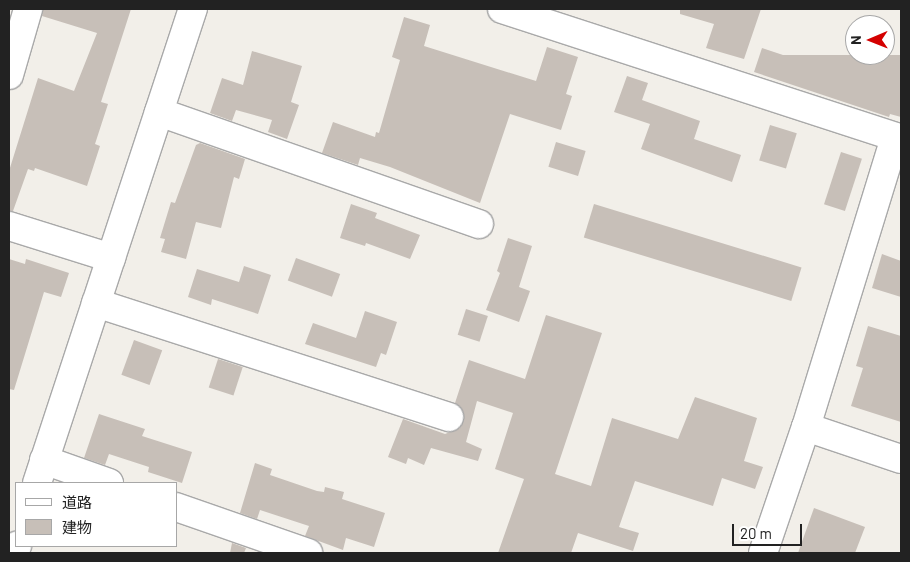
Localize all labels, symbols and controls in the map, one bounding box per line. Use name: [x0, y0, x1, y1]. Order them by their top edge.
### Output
north arrow: [845, 15, 895, 65]
text: N: [847, 35, 864, 45]
legend: [15, 482, 178, 547]
text: 道路: [62, 493, 92, 511]
scale bar: [735, 514, 805, 546]
text: 建物: [62, 518, 92, 536]
text: 20 m: [740, 524, 772, 542]

